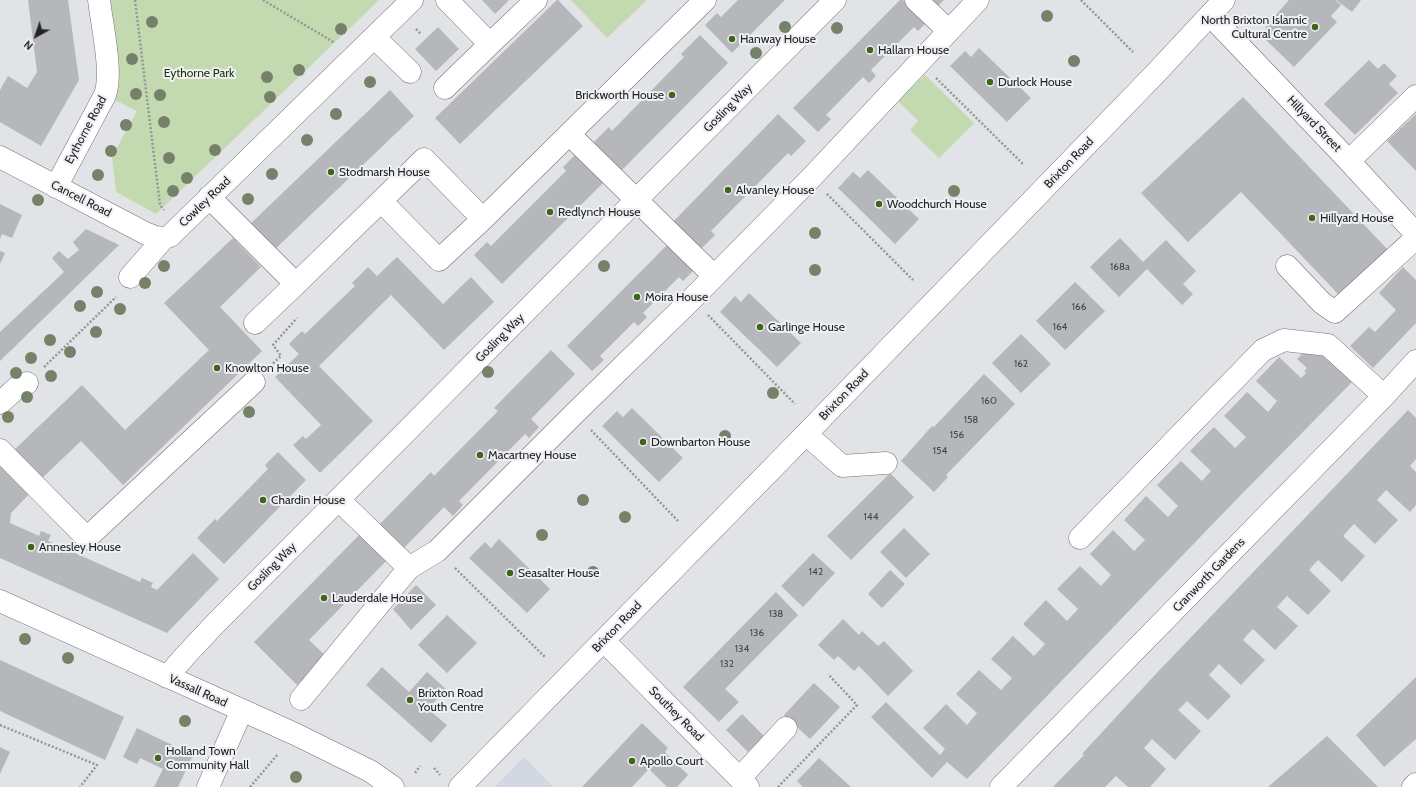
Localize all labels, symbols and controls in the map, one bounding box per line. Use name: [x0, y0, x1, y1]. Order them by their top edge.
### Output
place label: North Brixton Islamic Cultural Centre: [1201, 13, 1307, 41]
north arrow: [16, 16, 56, 56]
marker: North Brixton Islamic Cultural Centre: [1310, 22, 1320, 32]
place label: Hanway House: [740, 32, 816, 46]
marker: Hanway House: [727, 34, 737, 44]
text: N: [21, 37, 36, 53]
place label: Hallam House: [878, 43, 949, 57]
marker: Hallam House: [865, 45, 875, 55]
park label: Eythorne Park: [164, 66, 234, 80]
place label: Durlock House: [998, 75, 1072, 89]
marker: Durlock House: [985, 77, 995, 87]
street label: Gosling Way: [701, 81, 755, 135]
place label: Brickworth House: [575, 88, 664, 102]
marker: Brickworth House: [667, 90, 677, 100]
street label: Eythorne Road: [62, 93, 110, 167]
street label: Hillyard Street: [1284, 93, 1344, 155]
street label: Brixton Road: [1041, 135, 1097, 191]
place label: Stodmarsh House: [339, 165, 430, 179]
marker: Stodmarsh House: [326, 167, 336, 177]
street label: Cowley Road: [176, 174, 234, 230]
street label: Cancell Road: [48, 178, 114, 220]
place label: Alvanley House: [736, 183, 814, 197]
marker: Alvanley House: [723, 185, 733, 195]
place label: Woodchurch House: [887, 197, 987, 211]
marker: Woodchurch House: [874, 199, 884, 209]
place label: Redlynch House: [558, 205, 640, 219]
marker: Redlynch House: [545, 207, 555, 217]
place label: Hillyard House: [1320, 211, 1394, 225]
marker: Hillyard House: [1307, 213, 1317, 223]
house number: 168a: [1110, 261, 1130, 273]
place label: Moira House: [645, 290, 708, 304]
marker: Moira House: [632, 292, 642, 302]
house number: 166: [1072, 301, 1086, 313]
street label: Gosling Way: [473, 311, 527, 365]
place label: Garlinge House: [768, 320, 845, 334]
house number: 164: [1053, 321, 1067, 333]
marker: Garlinge House: [755, 322, 765, 332]
house number: 162: [1014, 358, 1028, 370]
place label: Knowlton House: [225, 361, 309, 375]
marker: Knowlton House: [212, 363, 222, 373]
street label: Brixton Road: [816, 367, 872, 423]
house number: 160: [981, 395, 997, 407]
house number: 158: [964, 414, 978, 426]
house number: 156: [950, 429, 964, 441]
place label: Downbarton House: [651, 435, 750, 449]
marker: Downbarton House: [638, 437, 648, 447]
house number: 154: [933, 445, 947, 457]
place label: Macartney House: [488, 448, 576, 462]
marker: Macartney House: [475, 450, 485, 460]
place label: Chardin House: [271, 493, 345, 507]
marker: Chardin House: [258, 495, 268, 505]
house number: 144: [864, 511, 878, 523]
street label: Cranworth Gardens: [1170, 535, 1248, 615]
place label: Annesley House: [39, 540, 121, 554]
street label: Gosling Way: [245, 540, 299, 594]
marker: Annesley House: [26, 542, 36, 552]
place label: Seasalter House: [518, 566, 599, 580]
house number: 142: [809, 566, 823, 578]
marker: Seasalter House: [505, 568, 515, 578]
place label: Lauderdale House: [332, 591, 423, 605]
marker: Lauderdale House: [319, 593, 329, 603]
street label: Brixton Road: [589, 599, 645, 655]
house number: 138: [769, 608, 783, 620]
house number: 136: [750, 627, 764, 639]
house number: 134: [735, 643, 749, 655]
house number: 132: [720, 658, 734, 670]
street label: Vassall Road: [166, 672, 230, 710]
street label: Southey Road: [646, 684, 706, 744]
place label: Brixton Road Youth Centre: [418, 686, 484, 714]
marker: Brixton Road Youth Centre: [405, 695, 415, 705]
place label: Holland Town Community Hall: [166, 744, 249, 772]
marker: Holland Town Community Hall: [153, 753, 163, 763]
place label: Apollo Court: [640, 754, 704, 768]
marker: Apollo Court: [627, 756, 637, 766]

